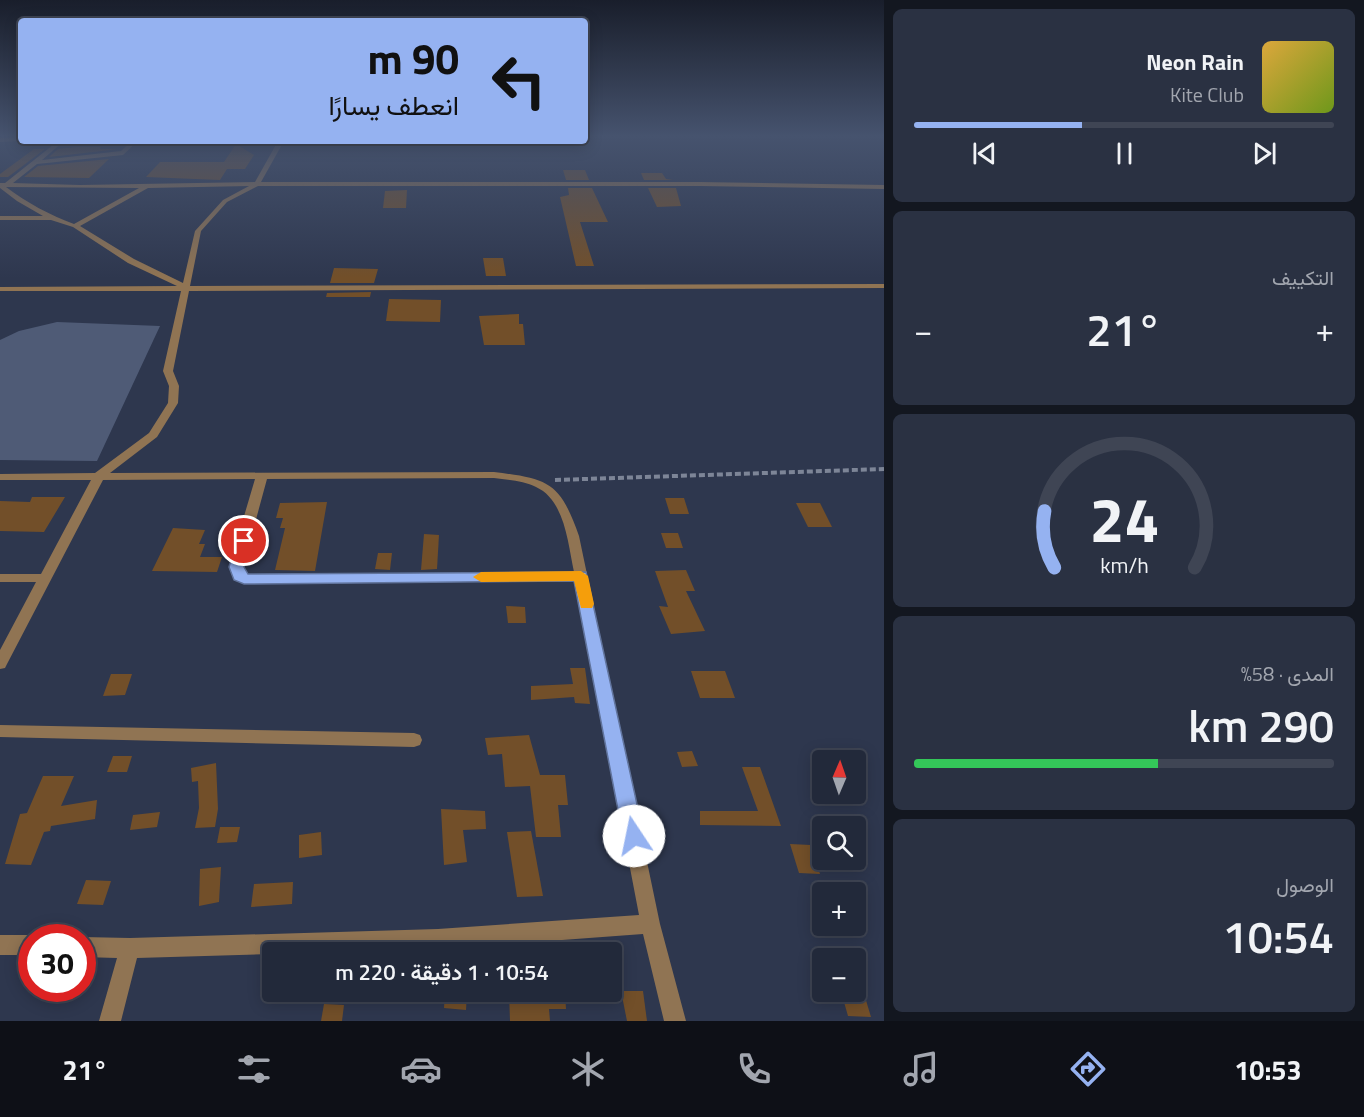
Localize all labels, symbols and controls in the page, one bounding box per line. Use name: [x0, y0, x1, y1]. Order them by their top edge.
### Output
text: 90 m: [367, 26, 459, 90]
icon: left: [480, 42, 558, 120]
text: Neon Rain: [1146, 45, 1244, 79]
text: Kite Club: [1170, 79, 1244, 110]
text: انعطف يسارًا: [328, 84, 459, 125]
icon: previous: [968, 137, 1001, 170]
icon: pause: [1108, 137, 1141, 170]
icon: next: [1248, 137, 1281, 170]
text: التكييف: [1272, 262, 1334, 293]
text: 21°: [1086, 295, 1162, 363]
text: −: [914, 305, 932, 355]
text: +: [1316, 305, 1334, 355]
text: 24: [1089, 471, 1159, 566]
pin: [218, 515, 269, 566]
icon: arrive: [227, 524, 260, 557]
text: km/h: [1100, 549, 1148, 581]
text: المدى · 58%: [1241, 658, 1334, 689]
text: 290 km: [1188, 691, 1334, 759]
north arrow: [812, 750, 866, 804]
map controls: [812, 750, 866, 1002]
position arrow: [602, 804, 666, 868]
button: search: [812, 816, 866, 870]
text: الوصول: [1276, 869, 1334, 900]
button: +: [812, 882, 866, 936]
text: 10:54: [1222, 902, 1334, 970]
speed limit sign: 30: [18, 924, 96, 1002]
button: −: [812, 948, 866, 1002]
text: 10:54 · 1 دقيقة · 220 m: [335, 955, 549, 989]
icon: filters: [233, 1048, 275, 1090]
icon: car: [400, 1048, 442, 1090]
icon: climate: [567, 1048, 609, 1090]
icon: phone: [733, 1048, 775, 1090]
icon: music: [900, 1048, 942, 1090]
icon: directions: [1067, 1048, 1109, 1090]
text: 21°: [63, 1049, 108, 1090]
text: 10:53: [1234, 1049, 1302, 1090]

